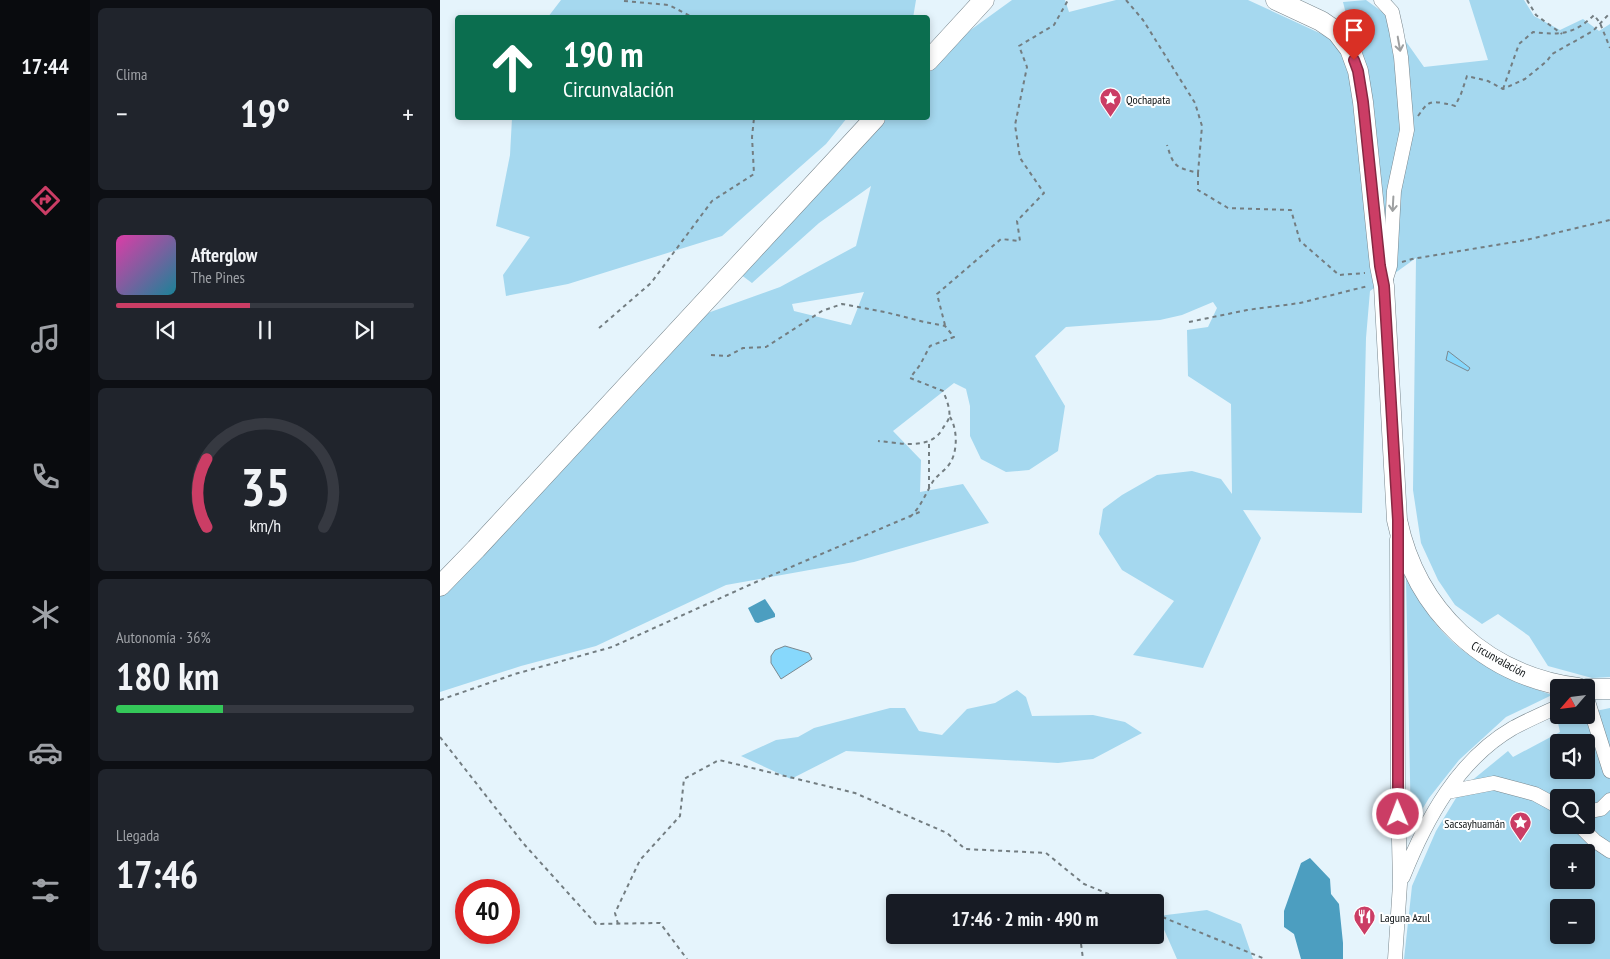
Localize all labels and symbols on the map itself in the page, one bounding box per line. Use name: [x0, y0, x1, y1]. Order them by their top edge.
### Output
pin: [1333, 9, 1375, 60]
one-way arrow: [1394, 35, 1404, 51]
place icon: Qochapata: [1098, 87, 1122, 118]
place label: Qochapata: [1126, 92, 1170, 107]
one-way arrow: [1389, 196, 1398, 212]
street label: Circunvalación: [1469, 638, 1529, 680]
north arrow: [1550, 679, 1595, 724]
position arrow: [1371, 787, 1423, 839]
place icon: Sacsayhuamán: [1509, 811, 1533, 842]
place label: Sacsayhuamán: [1444, 816, 1505, 831]
speed limit sign: 40: [455, 879, 520, 944]
restaurant icon: Laguna Azul: [1352, 905, 1376, 936]
place label: Laguna Azul: [1380, 910, 1430, 925]

